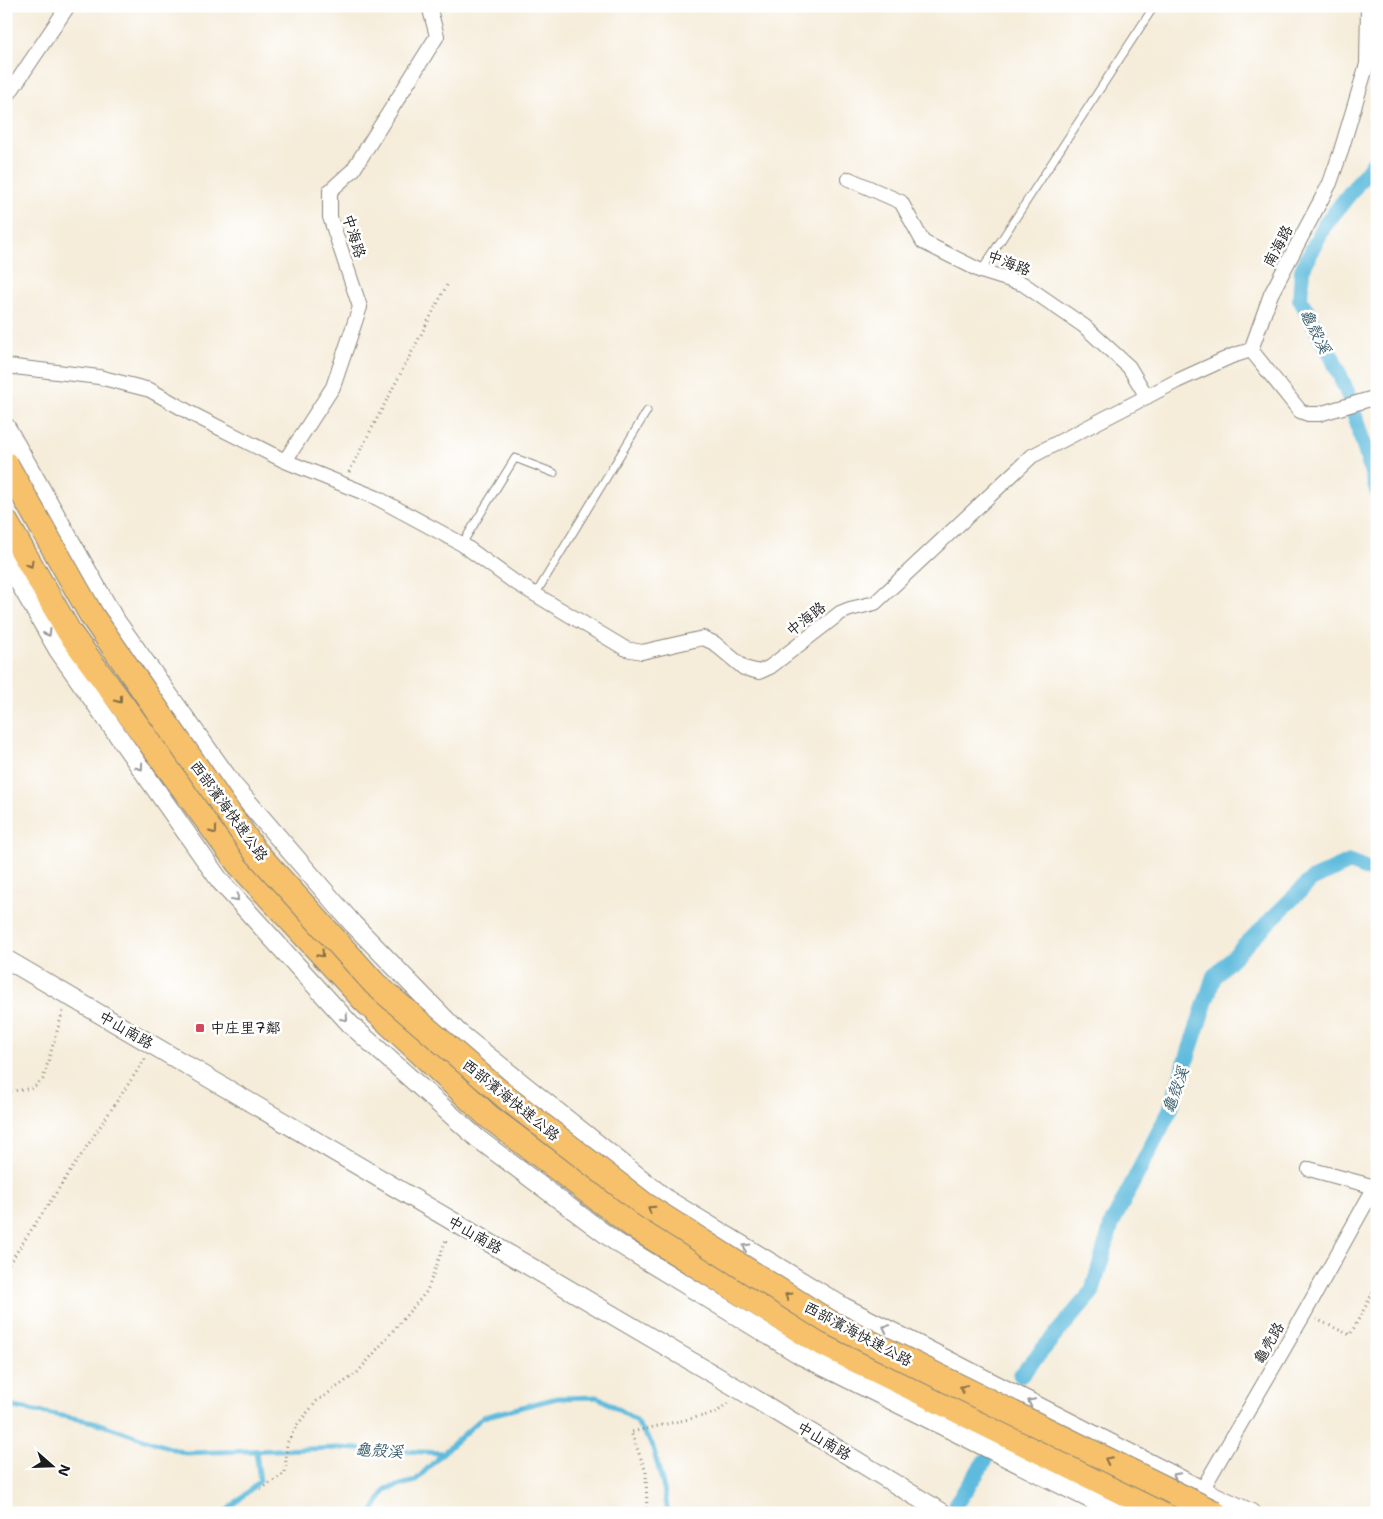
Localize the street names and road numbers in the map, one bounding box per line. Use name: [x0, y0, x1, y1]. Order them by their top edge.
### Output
street label: 中海路: [338, 212, 370, 260]
street label: 南海路: [1259, 221, 1297, 271]
street label: 中海路: [984, 246, 1034, 280]
street label: 中海路: [782, 597, 830, 641]
street label: 西部濱海快速公路: [186, 757, 272, 865]
street label: 中山南路: [95, 1006, 157, 1054]
street label: 西部濱海快速公路: [458, 1054, 564, 1146]
street label: 中山南路: [444, 1211, 506, 1259]
street label: 西部濱海快速公路: [800, 1297, 916, 1371]
street label: 龜壳路: [1249, 1319, 1289, 1367]
street label: 中山南路: [793, 1417, 855, 1465]

